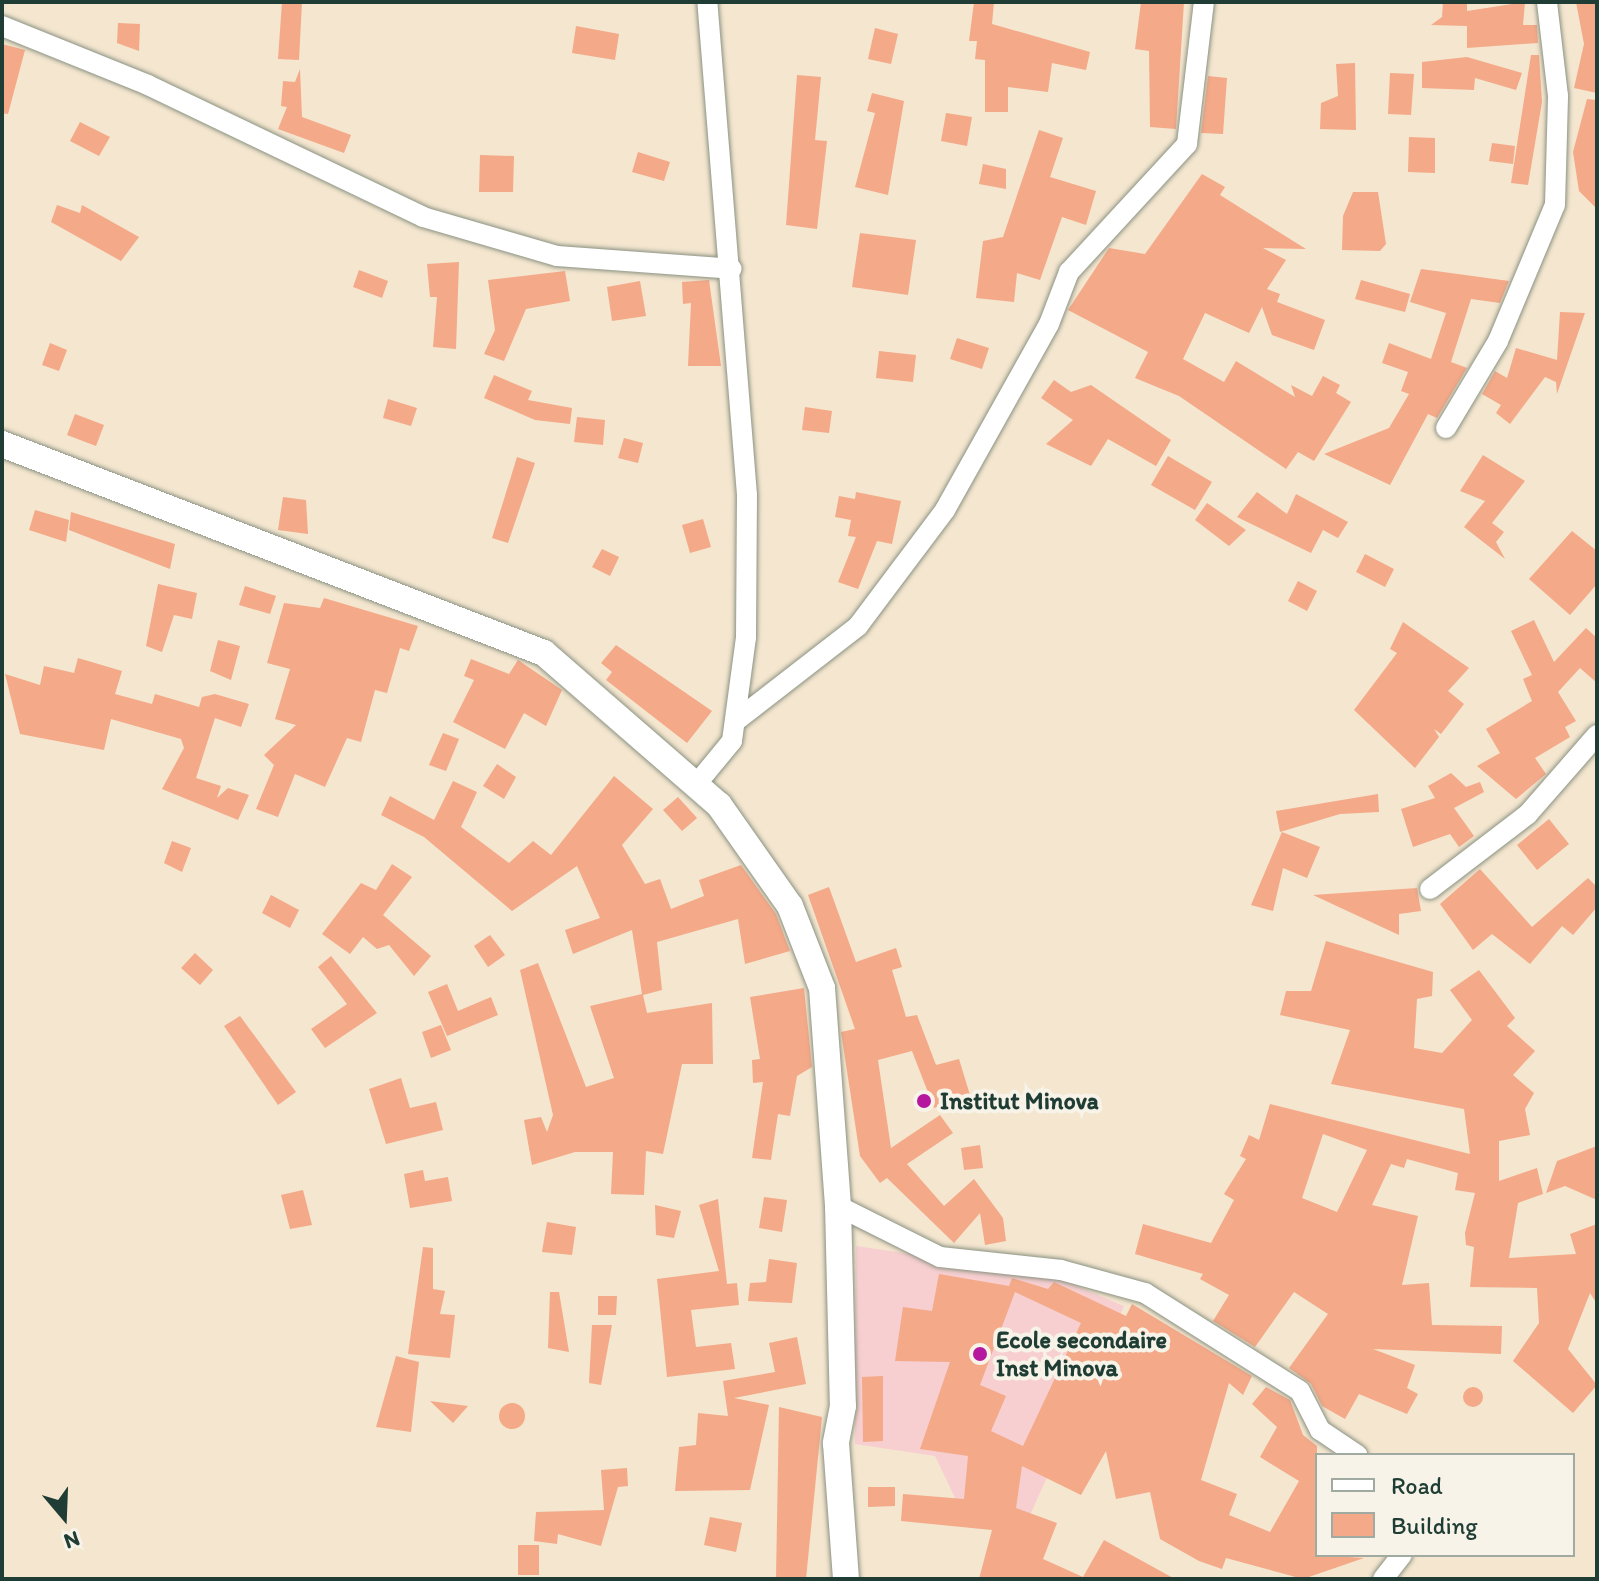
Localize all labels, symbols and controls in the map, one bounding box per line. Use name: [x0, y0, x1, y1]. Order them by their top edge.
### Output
place label: Institut Minova: [940, 1087, 1099, 1115]
marker: Institut Minova: [915, 1092, 933, 1110]
place label: Ecole secondaire Inst Minova: [996, 1326, 1168, 1382]
marker: Ecole secondaire Inst Minova: [971, 1345, 989, 1363]
legend: [1315, 1453, 1575, 1557]
text: Road: [1391, 1471, 1443, 1500]
north arrow: [24, 1477, 104, 1557]
text: Building: [1391, 1511, 1478, 1540]
text: N: [61, 1525, 83, 1555]

